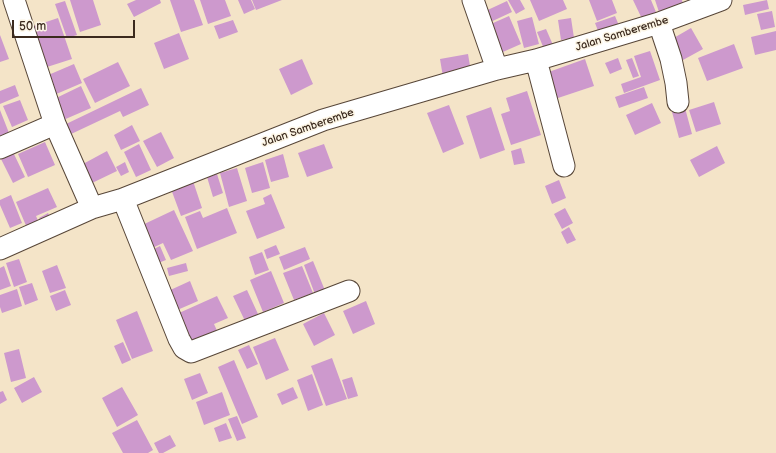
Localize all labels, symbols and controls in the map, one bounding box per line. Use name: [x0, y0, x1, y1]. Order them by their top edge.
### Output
scale bar: [14, 12, 137, 38]
street label: Jalan Samberembe: [574, 14, 670, 54]
text: 50 m: [19, 19, 46, 34]
street label: Jalan Samberembe: [260, 106, 356, 150]

